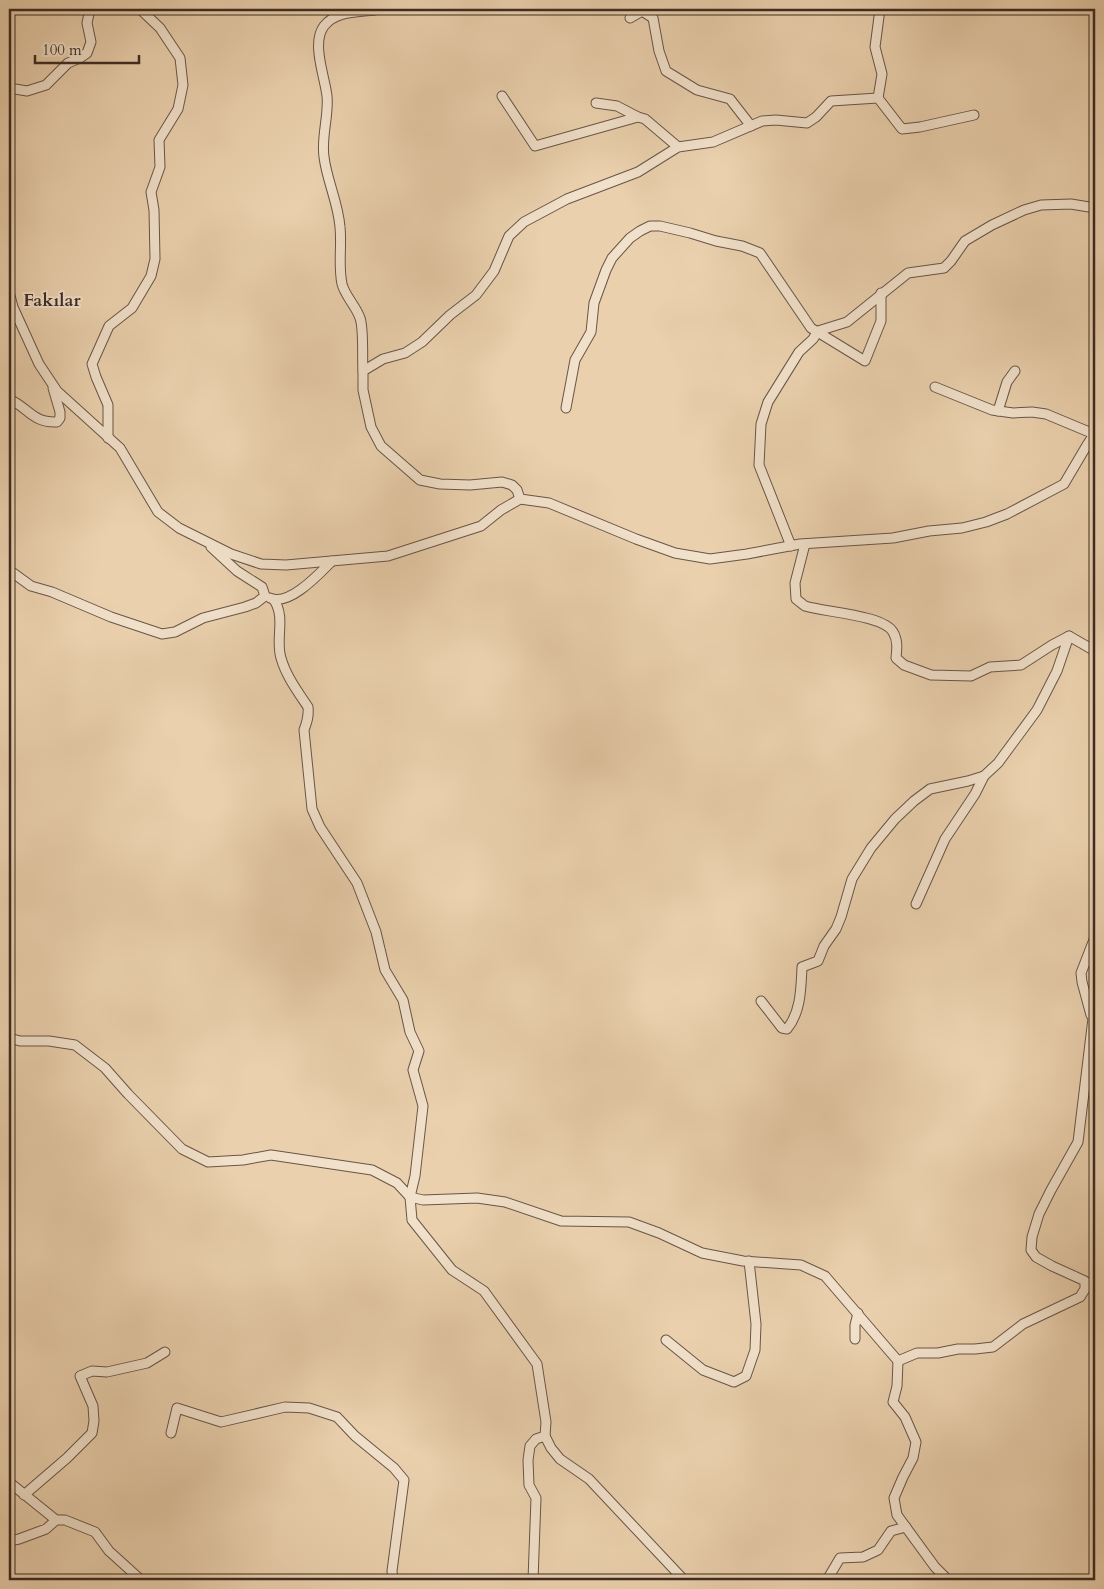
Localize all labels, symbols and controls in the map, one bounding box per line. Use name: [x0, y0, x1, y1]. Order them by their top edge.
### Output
scale bar: [35, 32, 139, 64]
text: 100 m: [42, 40, 82, 60]
district label: Fakılar: [23, 288, 81, 313]

